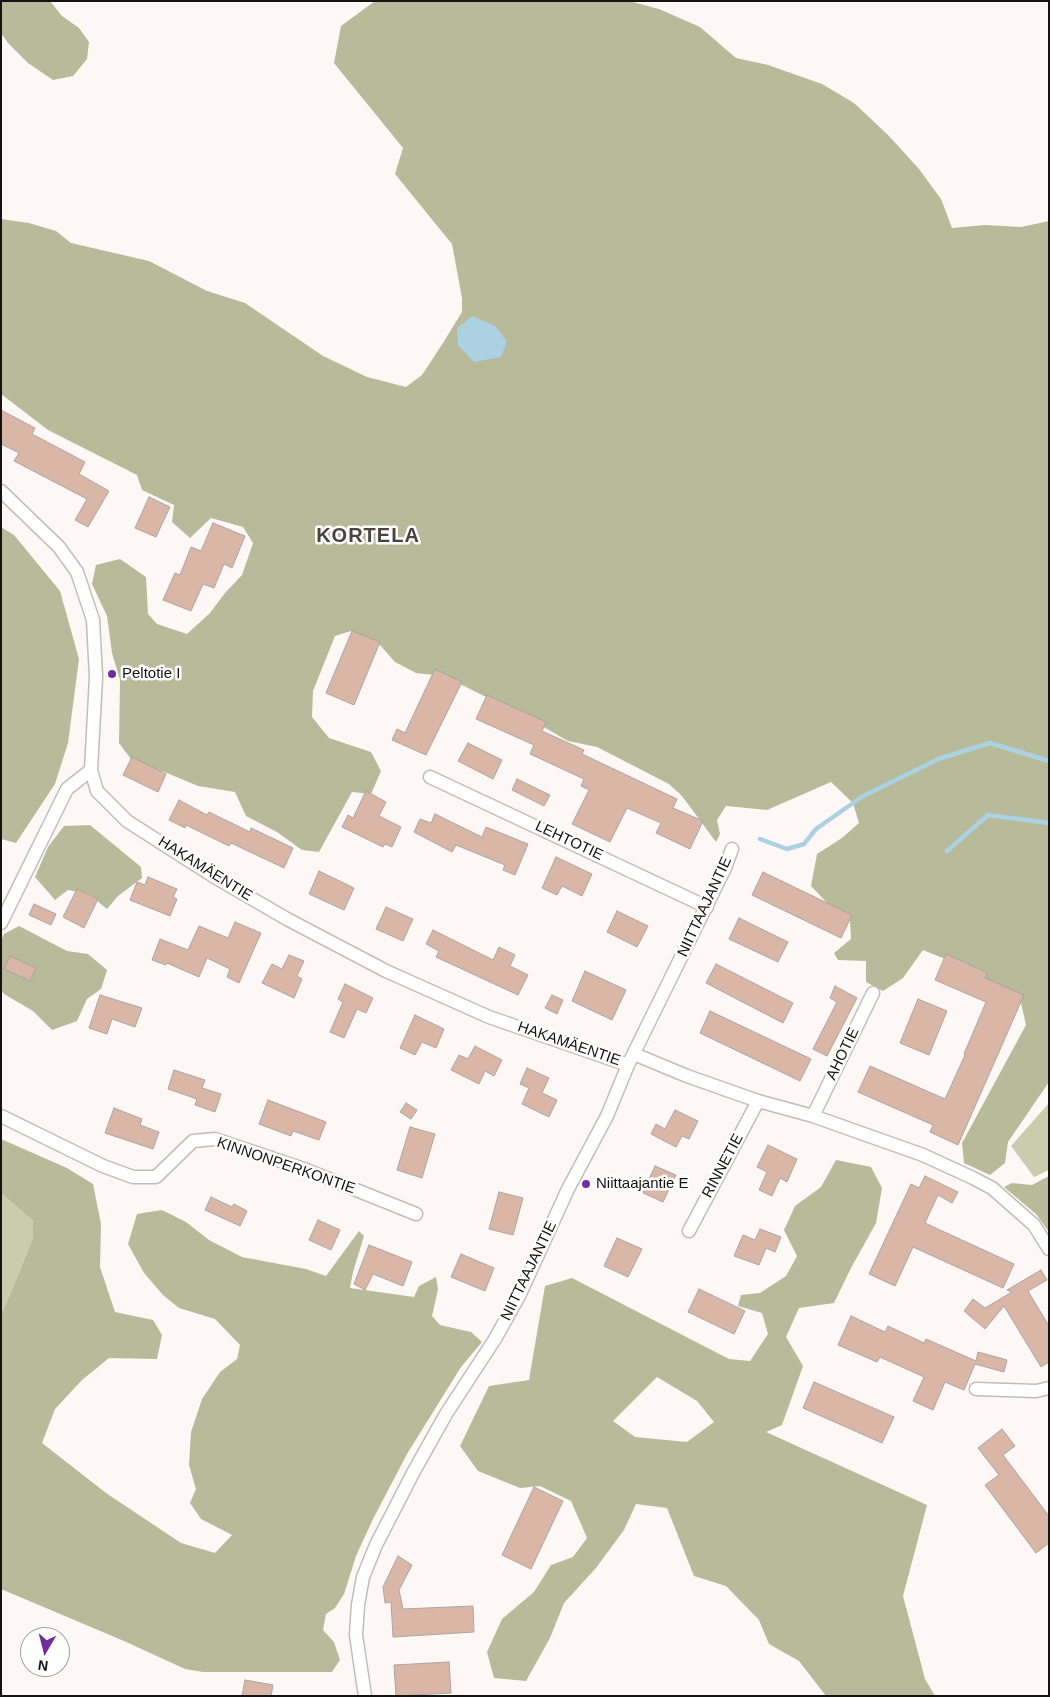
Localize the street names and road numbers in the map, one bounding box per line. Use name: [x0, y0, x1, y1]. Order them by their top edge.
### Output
street label: LEHTOTIE: [532, 817, 606, 865]
street label: HAKAMÄENTIE: [155, 833, 255, 905]
street label: NIITTAAJANTIE: [674, 854, 736, 960]
street label: HAKAMÄENTIE: [515, 1018, 623, 1070]
street label: AHOTIE: [823, 1025, 863, 1083]
street label: RINNETIE: [699, 1131, 747, 1201]
street label: KINNONPERKONTIE: [215, 1134, 357, 1198]
street label: NIITTAAJANTIE: [497, 1218, 561, 1324]

